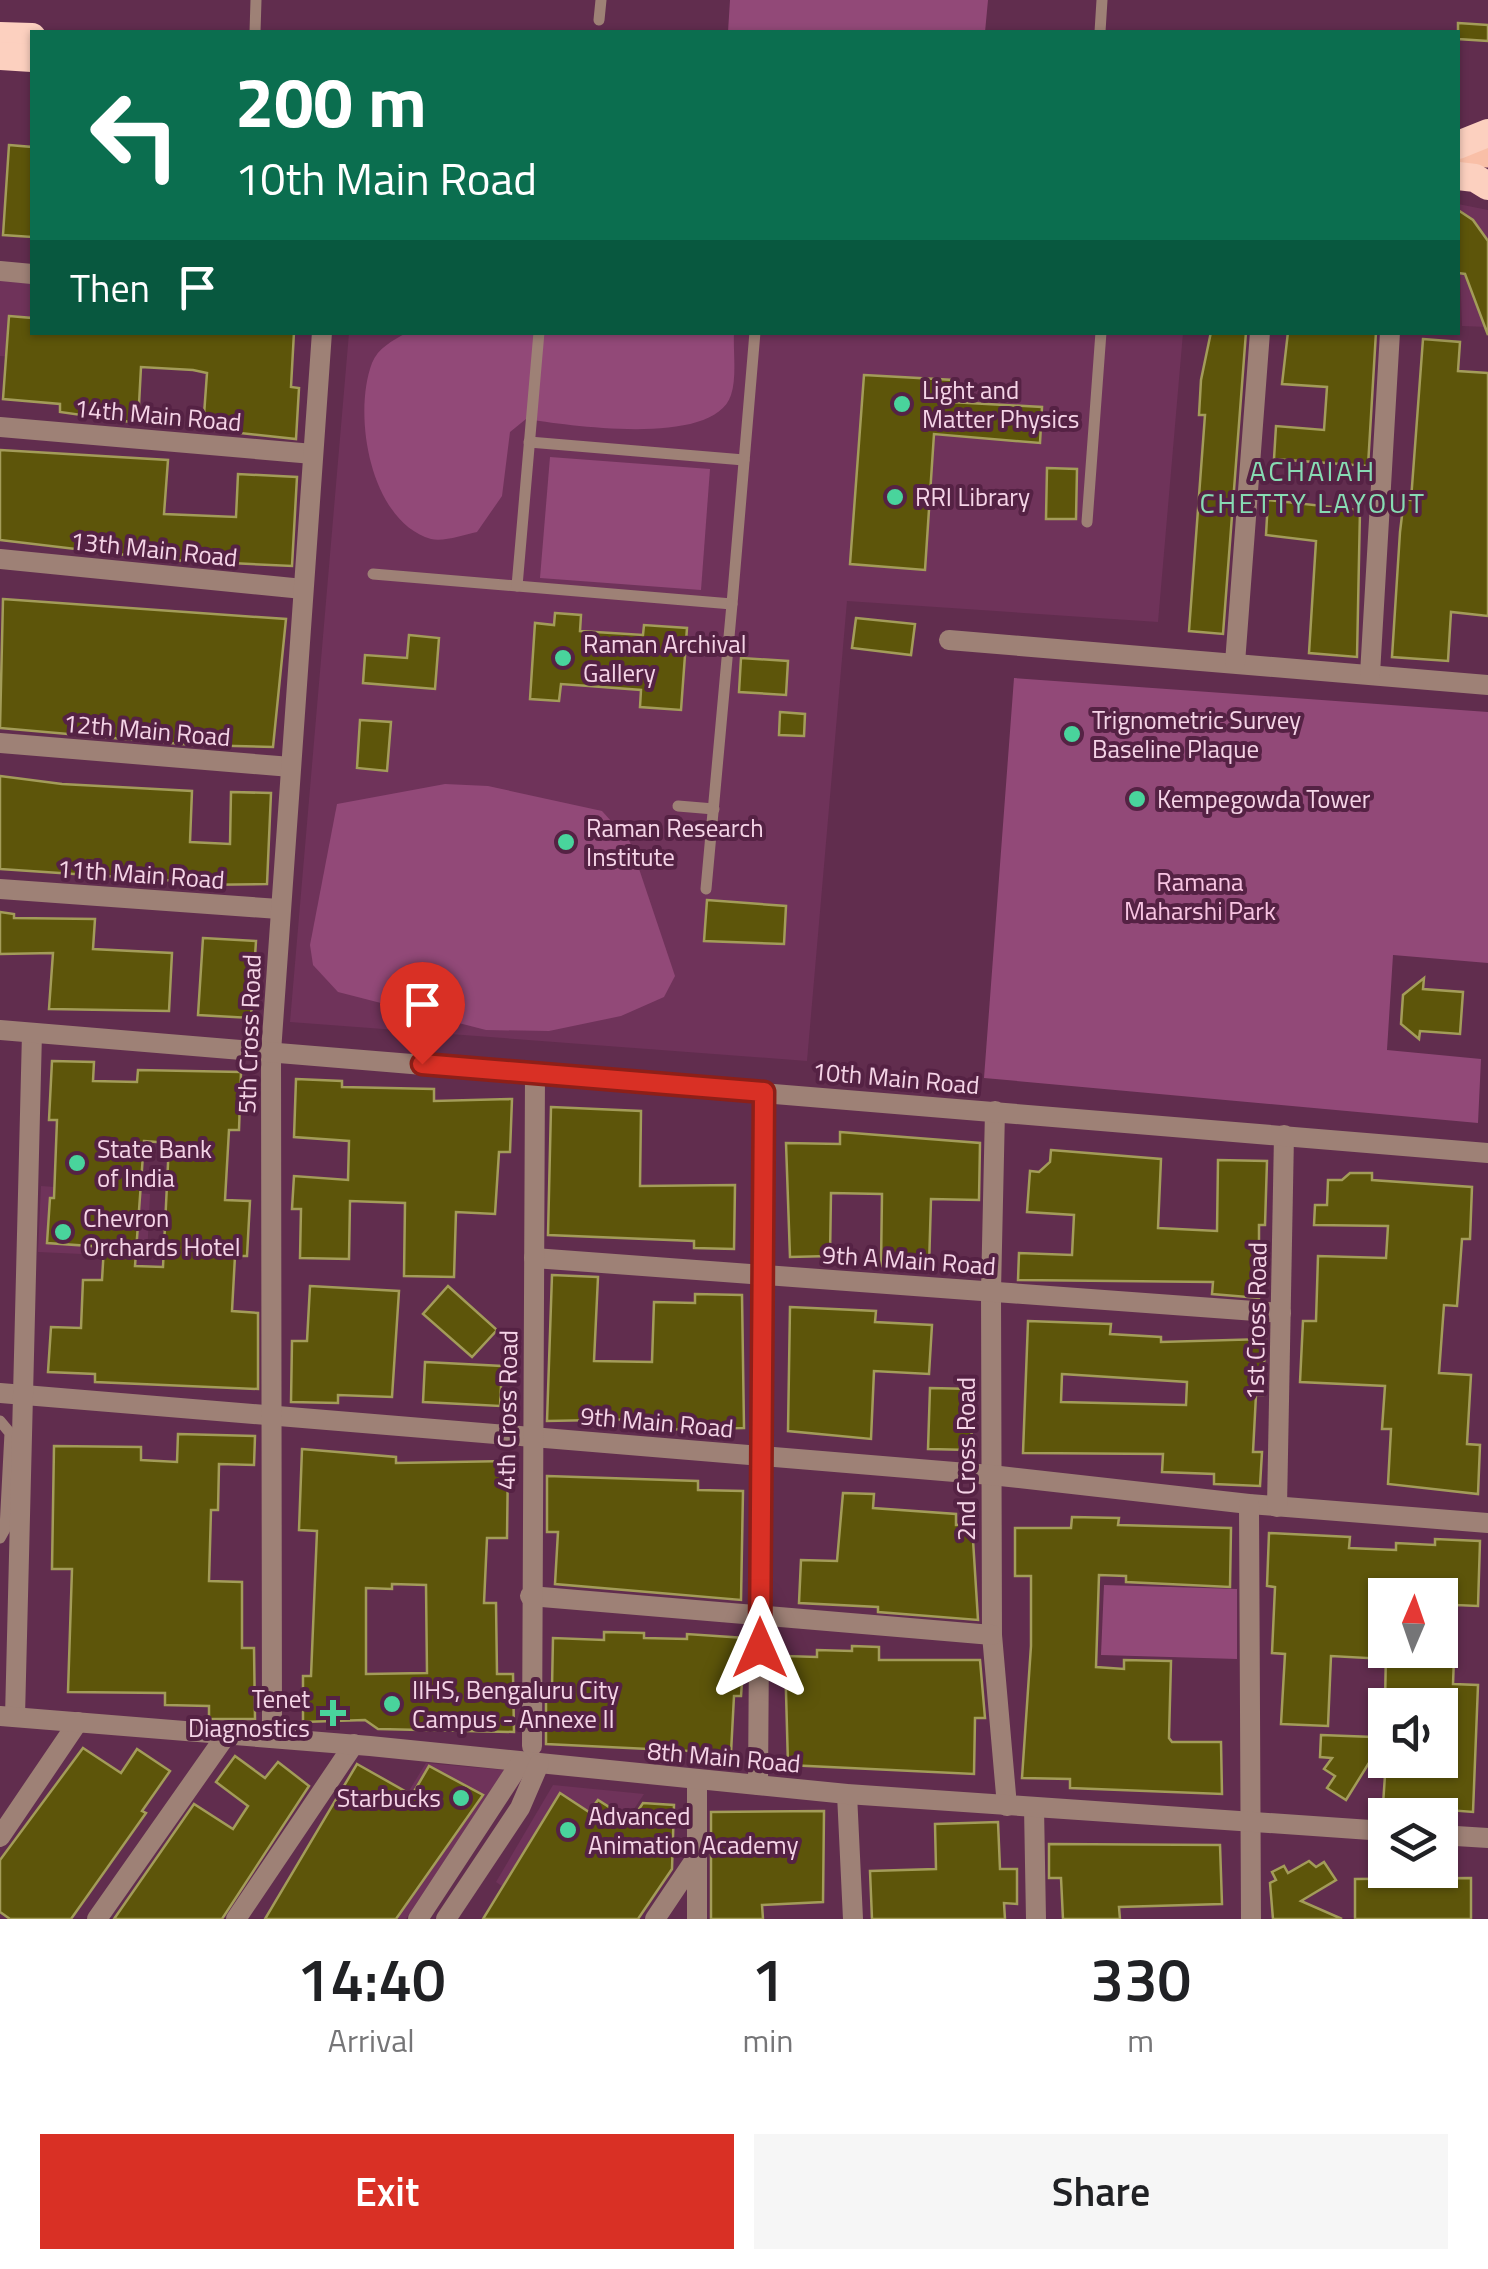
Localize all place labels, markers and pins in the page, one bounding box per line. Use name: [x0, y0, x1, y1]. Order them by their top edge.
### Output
place label: Light and Matter Physics: [922, 371, 1079, 438]
marker: Light and Matter Physics: [891, 393, 913, 415]
place label: RRI Library: [915, 478, 1030, 516]
marker: RRI Library: [884, 486, 906, 508]
place label: Raman Archival Gallery: [583, 625, 747, 692]
marker: Raman Archival Gallery: [552, 647, 574, 669]
place label: Trignometric Survey Baseline Plaque: [1092, 701, 1301, 768]
marker: Trignometric Survey Baseline Plaque: [1061, 723, 1083, 745]
place label: Kempegowda Tower: [1157, 780, 1371, 818]
marker: Kempegowda Tower: [1126, 788, 1148, 810]
place label: Raman Research Institute: [586, 809, 764, 876]
marker: Raman Research Institute: [555, 831, 577, 853]
pin: [380, 962, 465, 1065]
place label: State Bank of India: [97, 1130, 212, 1197]
marker: State Bank of India: [66, 1152, 88, 1174]
place label: Chevron Orchards Hotel: [83, 1199, 240, 1266]
marker: Chevron Orchards Hotel: [52, 1221, 74, 1243]
place label: IIHS, Bengaluru City Campus - Annexe II: [412, 1671, 619, 1738]
place label: Tenet Diagnostics: [188, 1680, 310, 1747]
marker: IIHS, Bengaluru City Campus - Annexe II: [381, 1693, 403, 1715]
marker: Tenet Diagnostics: [320, 1700, 346, 1726]
place label: Starbucks: [337, 1779, 441, 1817]
marker: Starbucks: [450, 1787, 472, 1809]
place label: Advanced Animation Academy: [588, 1797, 798, 1864]
marker: Advanced Animation Academy: [557, 1819, 579, 1841]

